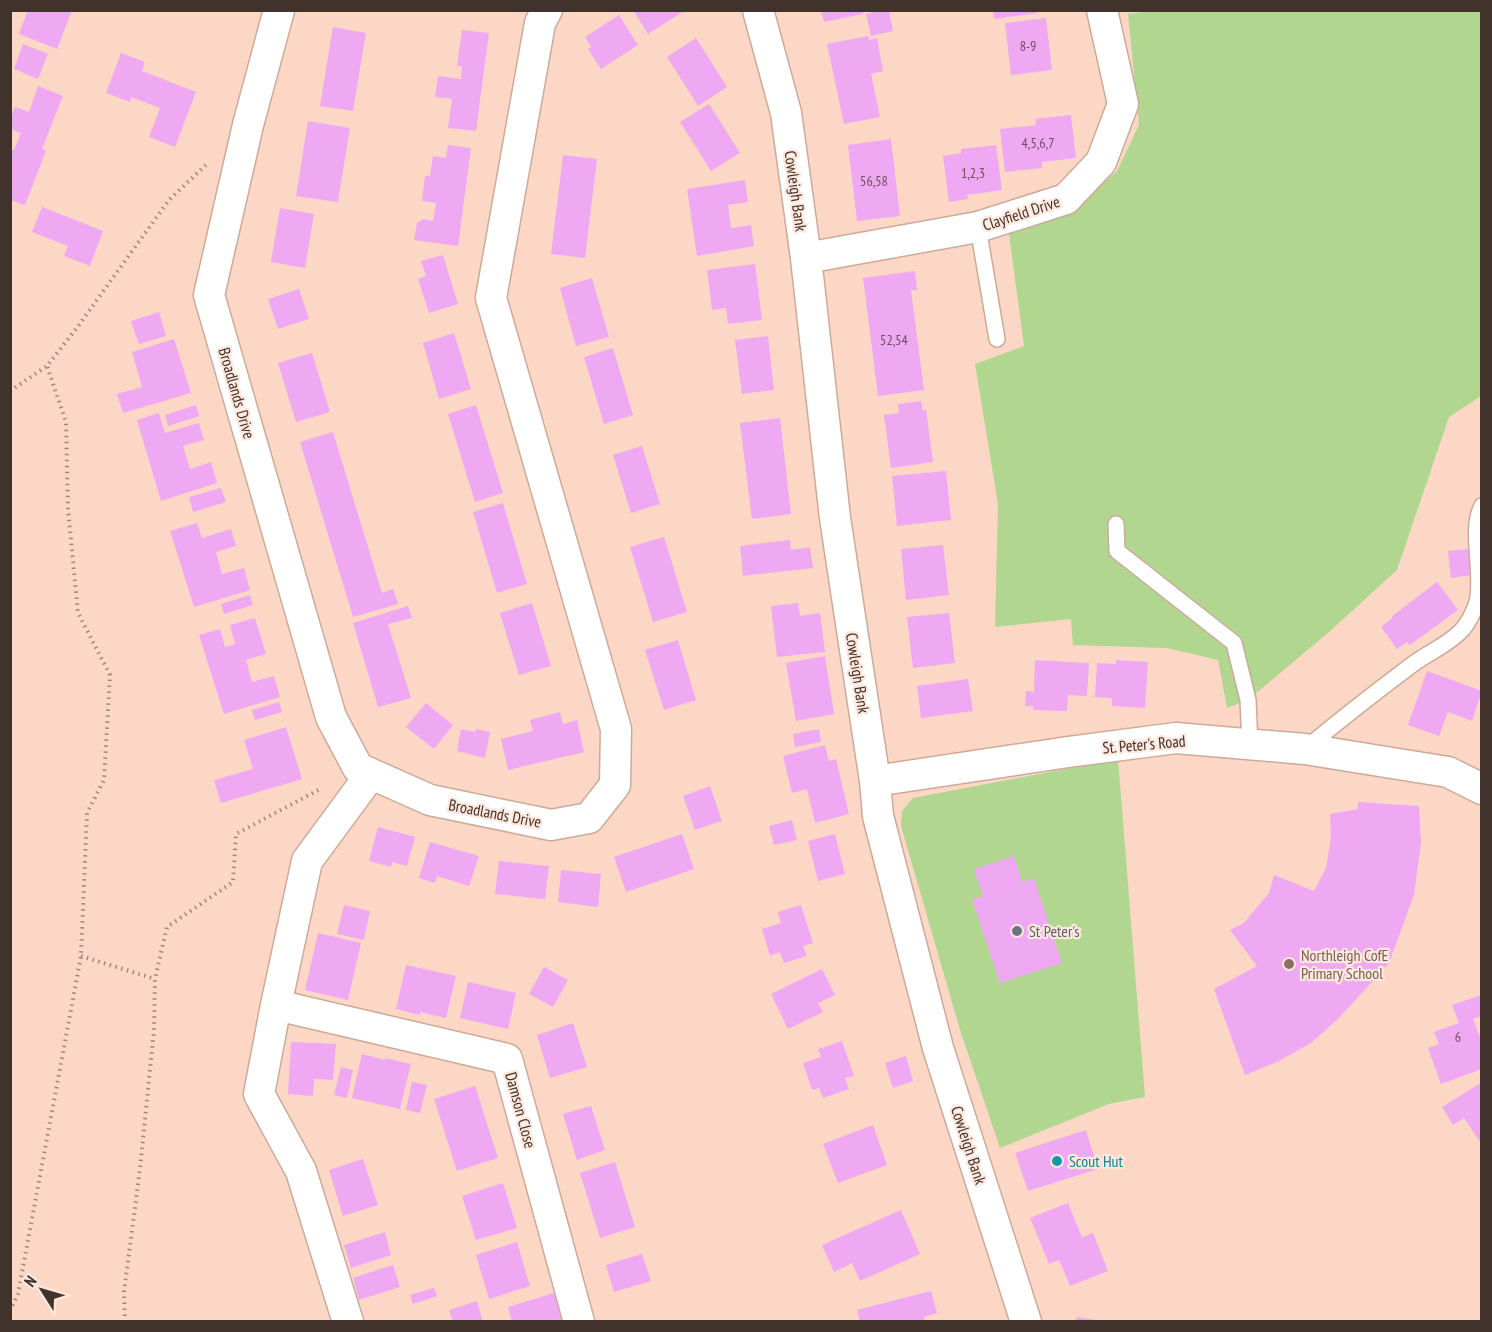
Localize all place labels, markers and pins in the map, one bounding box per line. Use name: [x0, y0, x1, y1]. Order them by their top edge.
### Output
place label: St Peter's: [1029, 921, 1080, 941]
marker: St Peter's: [1010, 924, 1024, 938]
place label: Northleigh CofE Primary School: [1301, 945, 1389, 983]
marker: Northleigh CofE Primary School: [1282, 957, 1296, 971]
place label: Scout Hut: [1069, 1151, 1123, 1171]
marker: Scout Hut: [1050, 1154, 1064, 1168]

